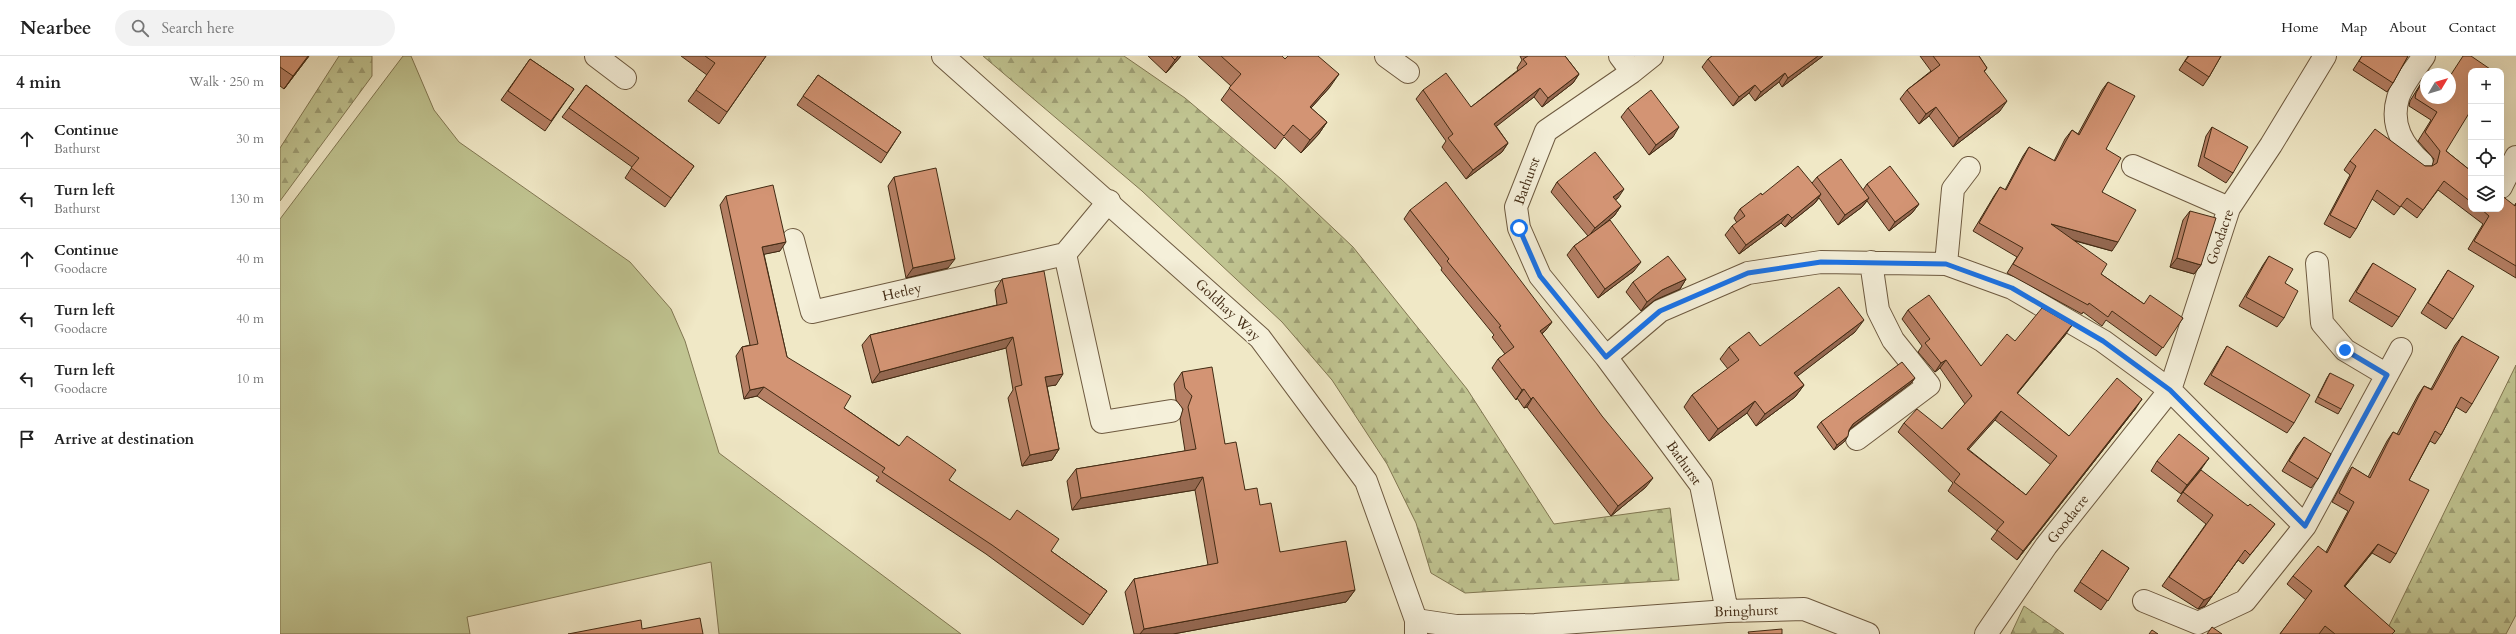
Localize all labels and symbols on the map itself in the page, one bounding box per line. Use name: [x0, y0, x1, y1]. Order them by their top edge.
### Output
north arrow: [2420, 68, 2456, 104]
street label: Bathurst: [1510, 154, 1545, 208]
street label: Goodacre: [2202, 207, 2238, 267]
route start: [1510, 219, 1528, 237]
street label: Goldhay Way: [1191, 275, 1265, 346]
street label: Hetley: [880, 278, 924, 306]
route end: [2336, 341, 2354, 359]
street label: Bathurst: [1662, 437, 1706, 489]
street label: Goodacre: [2043, 490, 2093, 548]
street label: Bringhurst: [1714, 600, 1779, 622]

